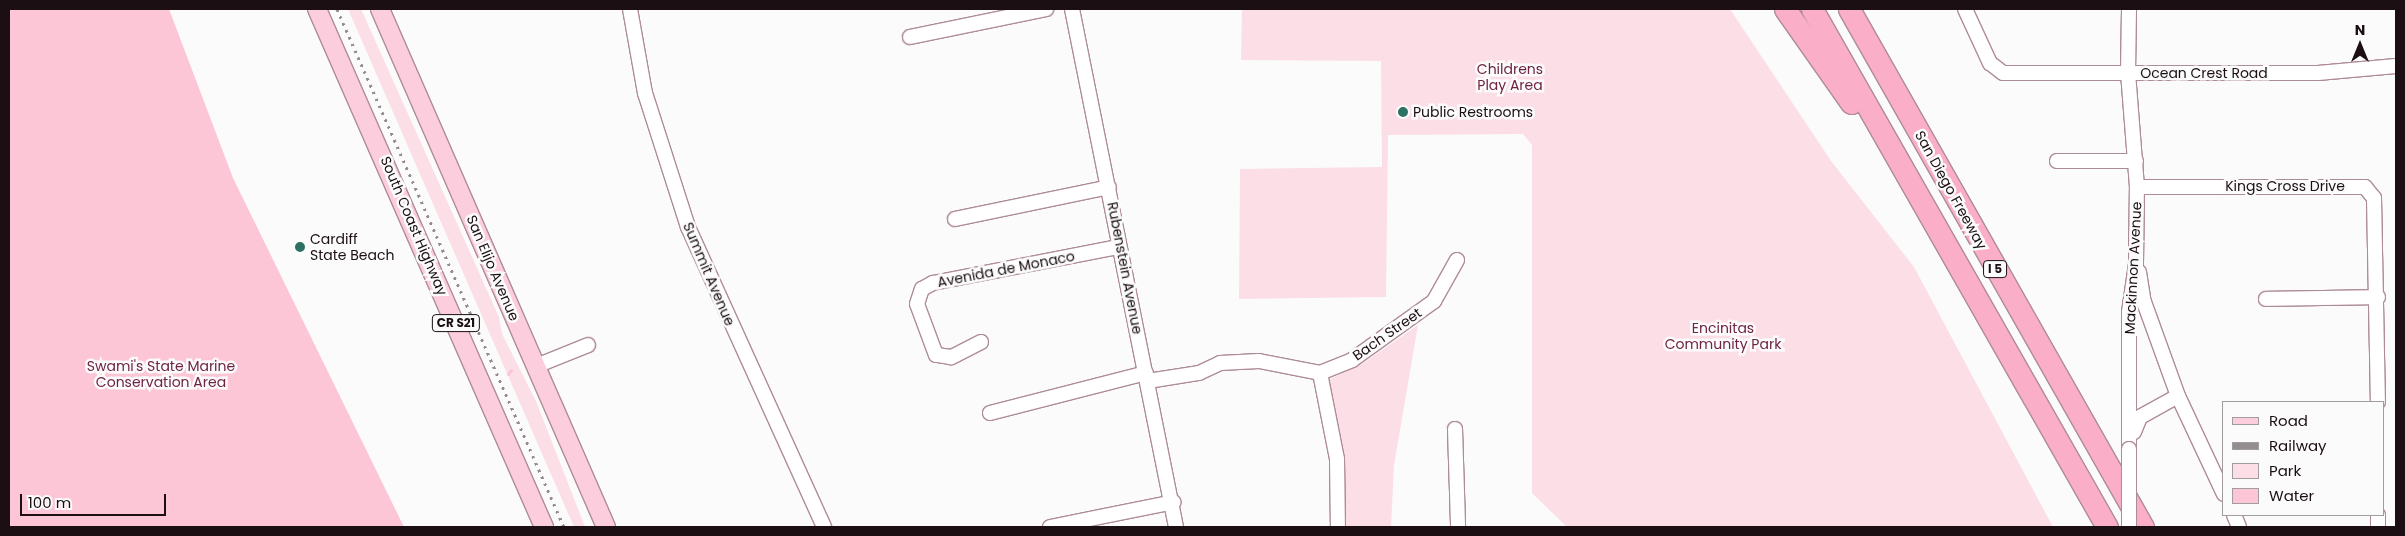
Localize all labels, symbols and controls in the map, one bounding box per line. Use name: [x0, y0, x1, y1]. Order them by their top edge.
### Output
north arrow: [2335, 20, 2385, 70]
text: N: [2355, 20, 2365, 40]
park label: Childrens Play Area: [1477, 61, 1543, 94]
street label: Ocean Crest Road: [2140, 65, 2268, 81]
place label: Public Restrooms: [1413, 104, 1533, 120]
marker: Public Restrooms: [1397, 106, 1409, 118]
street label: San Diego Freeway: [1911, 128, 1991, 252]
street label: South Coast Highway: [377, 154, 451, 298]
street label: Kings Cross Drive: [2225, 178, 2345, 194]
street label: Rubenstein Avenue: [1104, 200, 1146, 336]
street label: Mackinnon Avenue: [2121, 201, 2145, 335]
street label: San Elijo Avenue: [463, 213, 523, 323]
street label: Summit Avenue: [680, 220, 738, 328]
place label: Cardiff State Beach: [310, 231, 394, 264]
marker: Cardiff State Beach: [294, 241, 306, 253]
street label: Avenida de Monaco: [936, 247, 1076, 291]
road number: I 5: [1982, 260, 2008, 278]
street label: Bach Street: [1349, 304, 1425, 364]
road number: CR S21: [431, 314, 481, 332]
park label: Encinitas Community Park: [1665, 320, 1781, 352]
park label: Swami's State Marine Conservation Area: [87, 358, 235, 391]
legend: [2222, 401, 2385, 516]
text: Road: [2269, 410, 2308, 431]
text: Railway: [2269, 435, 2327, 456]
text: Park: [2269, 460, 2301, 481]
scale bar: [22, 484, 169, 516]
text: Water: [2269, 485, 2314, 506]
text: 100 m: [28, 492, 71, 513]

